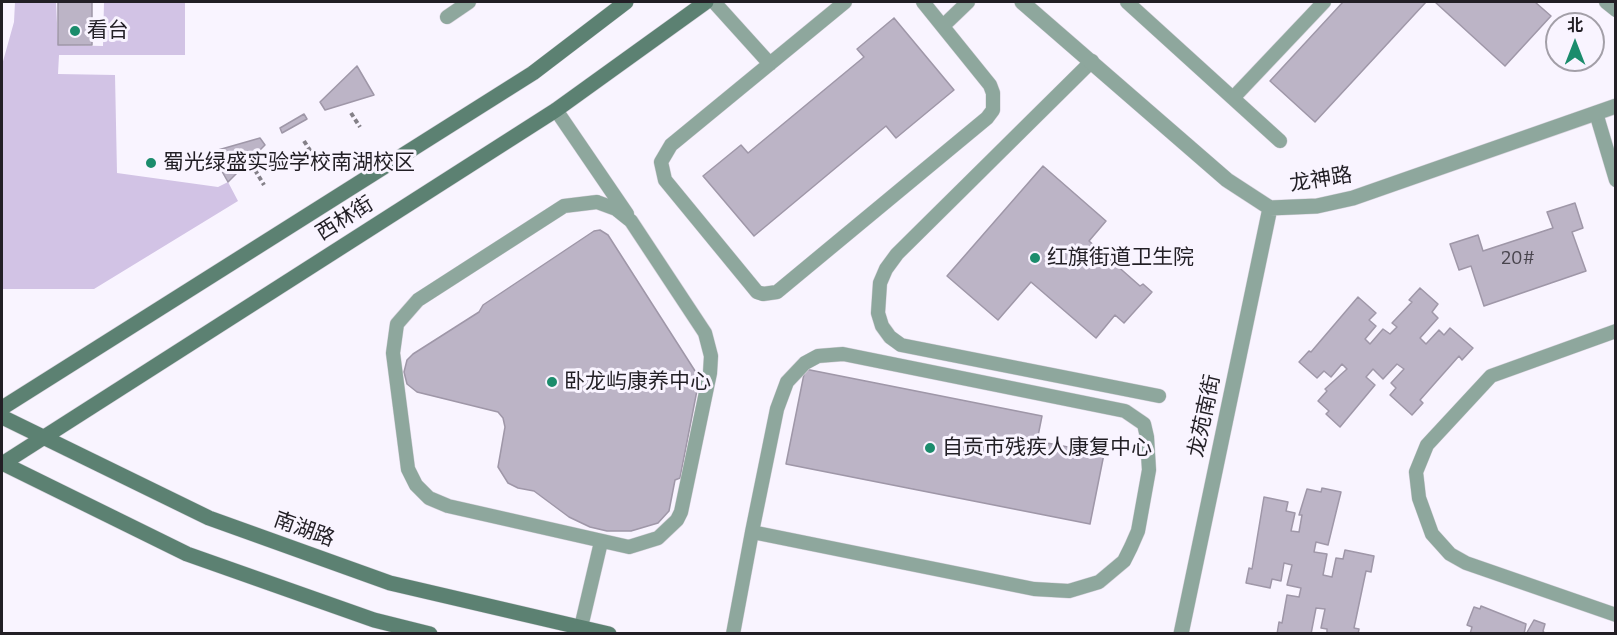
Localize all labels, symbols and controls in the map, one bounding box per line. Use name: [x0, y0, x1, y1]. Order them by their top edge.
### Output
north arrow: [1545, 12, 1605, 72]
text: 北: [1567, 16, 1583, 35]
place label: 看台: [87, 18, 129, 44]
marker: 看台: [68, 24, 82, 38]
place label: 蜀光绿盛实验学校南湖校区: [163, 150, 415, 176]
marker: 蜀光绿盛实验学校南湖校区: [144, 156, 158, 170]
street label: 龙神路: [1288, 163, 1354, 197]
street label: 西林街: [312, 192, 378, 246]
place label: 红旗街道卫生院: [1047, 245, 1194, 271]
house number: 20#: [1501, 248, 1535, 270]
marker: 红旗街道卫生院: [1028, 251, 1042, 265]
place label: 卧龙屿康养中心: [564, 369, 711, 395]
street label: 龙苑南街: [1184, 372, 1226, 460]
marker: 卧龙屿康养中心: [545, 375, 559, 389]
place label: 自贡市残疾人康复中心: [942, 435, 1152, 461]
marker: 自贡市残疾人康复中心: [923, 441, 937, 455]
street label: 南湖路: [270, 507, 338, 553]

